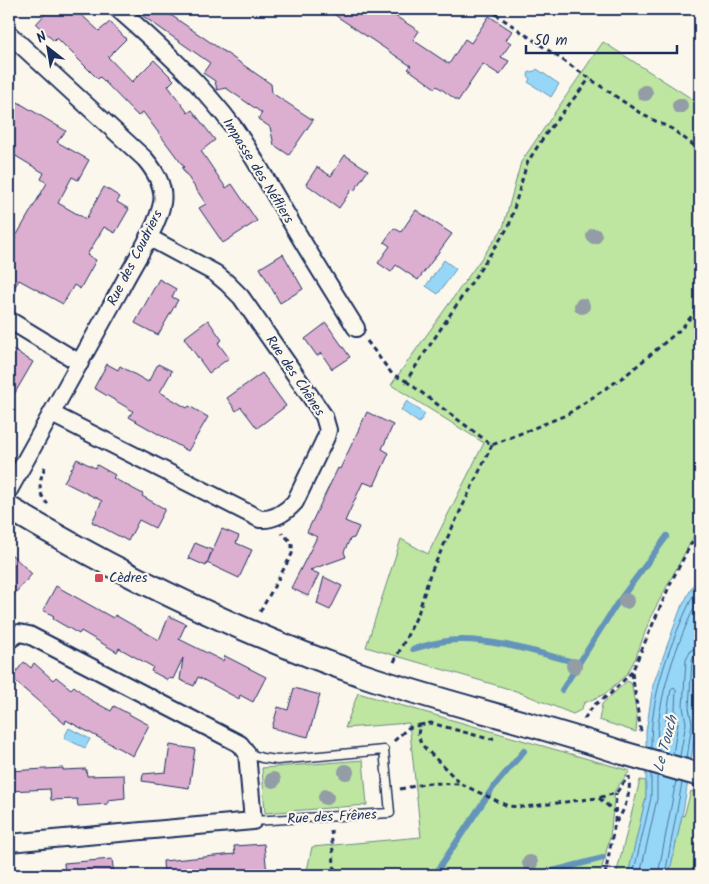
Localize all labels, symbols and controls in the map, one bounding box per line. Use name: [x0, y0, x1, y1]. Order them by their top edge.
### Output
north arrow: [22, 22, 72, 72]
scale bar: [526, 22, 678, 54]
text: N: [32, 26, 51, 49]
text: 50 m: [534, 29, 568, 53]
street label: Impasse des Néfliers: [217, 114, 299, 228]
street label: Rue des Coudriers: [101, 206, 169, 310]
street label: Rue des Chênes: [260, 331, 330, 421]
place label: Cèdres: [109, 567, 147, 589]
marker: Cèdres: [93, 572, 105, 584]
water label: Le Touch: [647, 711, 686, 775]
street label: Rue des Frênes: [287, 804, 377, 830]

